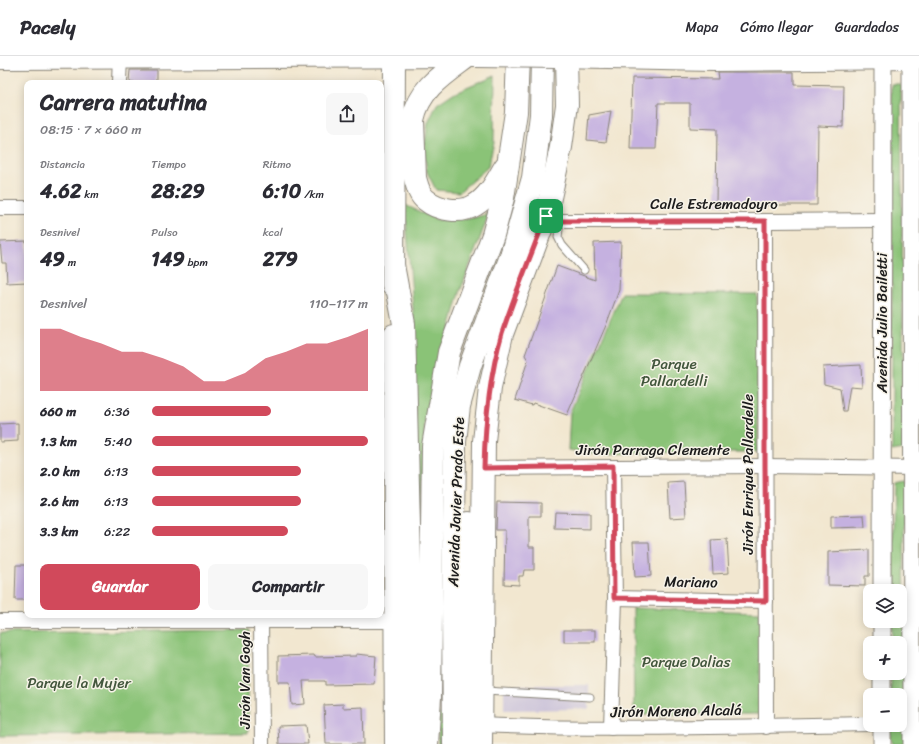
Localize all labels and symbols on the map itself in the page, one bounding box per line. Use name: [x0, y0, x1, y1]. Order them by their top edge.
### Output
street label: Calle Estremadoyro: [650, 191, 778, 217]
pin: [529, 199, 563, 233]
street label: Avenida Julio Bailetti: [869, 252, 895, 394]
park label: Parque Pallardelli: [641, 351, 708, 394]
street label: Jirón Enrique Pallardelle: [735, 394, 761, 555]
street label: Avenida Javier Prado Este: [440, 417, 472, 588]
street label: Jirón Parraga Clemente: [575, 437, 730, 463]
street label: Mariano: [664, 569, 718, 595]
street label: Jirón Van Gogh: [232, 631, 258, 730]
park label: Parque Dalias: [642, 649, 730, 675]
park label: Parque la Mujer: [27, 670, 132, 696]
street label: Jirón Moreno Alcalá: [609, 697, 742, 725]

